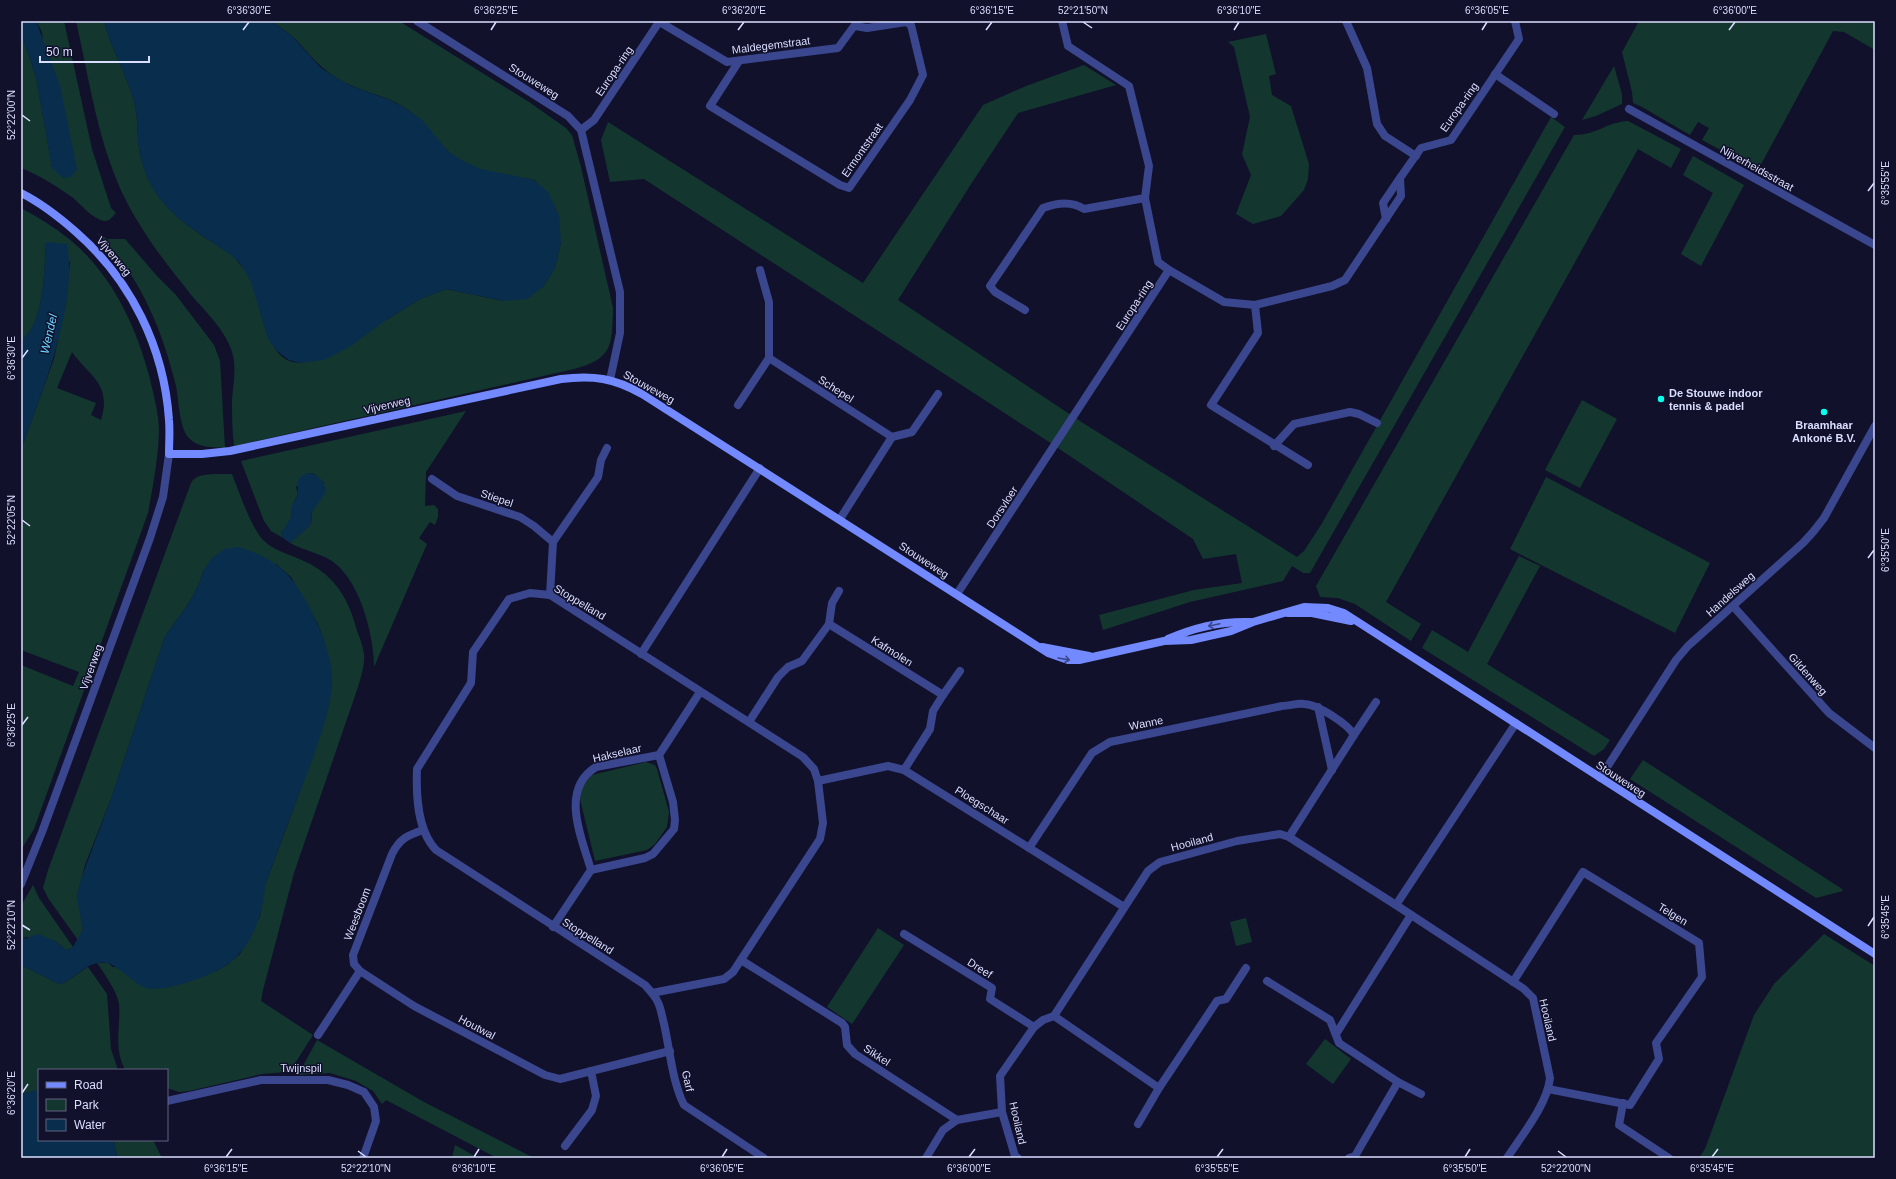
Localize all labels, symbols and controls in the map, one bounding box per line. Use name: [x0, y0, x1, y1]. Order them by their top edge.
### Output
text: 6°36'30"E: [227, 5, 271, 16]
text: 6°36'25"E: [474, 5, 518, 16]
text: 6°36'20"E: [722, 5, 766, 16]
text: 6°36'15"E: [970, 5, 1014, 16]
text: 52°21'50"N: [1058, 5, 1108, 16]
text: 6°36'10"E: [1217, 5, 1261, 16]
text: 6°36'05"E: [1465, 5, 1509, 16]
text: 6°36'00"E: [1713, 5, 1757, 16]
street label: Maldegemstraat: [731, 34, 811, 56]
scale bar: [40, 38, 149, 64]
street label: Europa-ring: [593, 44, 635, 98]
text: 50 m: [46, 45, 73, 59]
street label: Stouweweg: [507, 61, 561, 101]
street label: Europa-ring: [1438, 80, 1480, 134]
text: 52°22'00"N: [6, 90, 17, 140]
street label: Ermontstraat: [839, 121, 885, 179]
street label: Nijverheidsstraat: [1718, 143, 1796, 193]
text: 6°35'55"E: [1880, 161, 1891, 205]
street label: Vijverweg: [94, 234, 134, 278]
street label: Europa-ring: [1113, 278, 1155, 332]
water label: Wendel: [38, 312, 60, 355]
text: 6°36'30"E: [6, 336, 17, 380]
street label: Stouweweg: [621, 368, 677, 406]
street label: Schepel: [816, 373, 856, 405]
place label: De Stouwe indoor tennis & padel: [1669, 387, 1763, 412]
street label: Vijverweg: [363, 394, 411, 416]
marker: De Stouwe indoor tennis & padel: [1656, 394, 1666, 404]
marker: Braamhaar Ankoné B.V.: [1819, 407, 1829, 417]
place label: Braamhaar Ankoné B.V.: [1792, 419, 1856, 444]
street label: Dorsvloer: [984, 484, 1020, 530]
street label: Stiepel: [479, 487, 515, 509]
text: 52°22'05"N: [6, 495, 17, 545]
text: 6°35'50"E: [1880, 528, 1891, 572]
street label: Stouweweg: [897, 539, 951, 581]
street label: Handelsweg: [1703, 569, 1757, 619]
street label: Stoppelland: [552, 582, 608, 622]
one-way arrow: [1208, 621, 1221, 629]
street label: Kafmolen: [869, 634, 915, 668]
street label: Vijverweg: [77, 643, 105, 691]
street label: Gildenweg: [1786, 651, 1830, 697]
one-way arrow: [1058, 655, 1071, 663]
text: 6°36'25"E: [6, 703, 17, 747]
street label: Wanne: [1128, 714, 1164, 732]
street label: Hakselaar: [592, 742, 643, 764]
street label: Stouweweg: [1594, 758, 1648, 800]
street label: Ploegschaar: [953, 784, 1011, 826]
street label: Hooiland: [1169, 831, 1215, 853]
street label: Weesboom: [341, 886, 373, 942]
text: 6°35'45"E: [1880, 895, 1891, 939]
text: 52°22'10"N: [6, 900, 17, 950]
street label: Telgen: [1656, 901, 1690, 927]
street label: Stoppelland: [560, 916, 616, 956]
street label: Dreef: [965, 956, 995, 981]
street label: Hooiland: [1537, 997, 1559, 1043]
street label: Houtwal: [457, 1012, 497, 1042]
street label: Sikkel: [861, 1042, 893, 1068]
street label: Twijnspil: [280, 1062, 322, 1074]
legend: [38, 1069, 168, 1141]
street label: Garf: [680, 1069, 696, 1094]
text: 6°36'20"E: [6, 1071, 17, 1115]
text: Road: [74, 1078, 103, 1092]
text: Park: [74, 1098, 100, 1112]
street label: Hooiland: [1007, 1100, 1029, 1146]
text: Water: [74, 1118, 106, 1132]
text: 6°36'15"E: [204, 1163, 248, 1174]
text: 52°22'10"N: [341, 1163, 391, 1174]
text: 6°36'10"E: [452, 1163, 496, 1174]
text: 6°36'05"E: [700, 1163, 744, 1174]
text: 6°36'00"E: [947, 1163, 991, 1174]
text: 6°35'55"E: [1195, 1163, 1239, 1174]
text: 6°35'50"E: [1443, 1163, 1487, 1174]
text: 52°22'00"N: [1541, 1163, 1591, 1174]
text: 6°35'45"E: [1690, 1163, 1734, 1174]

